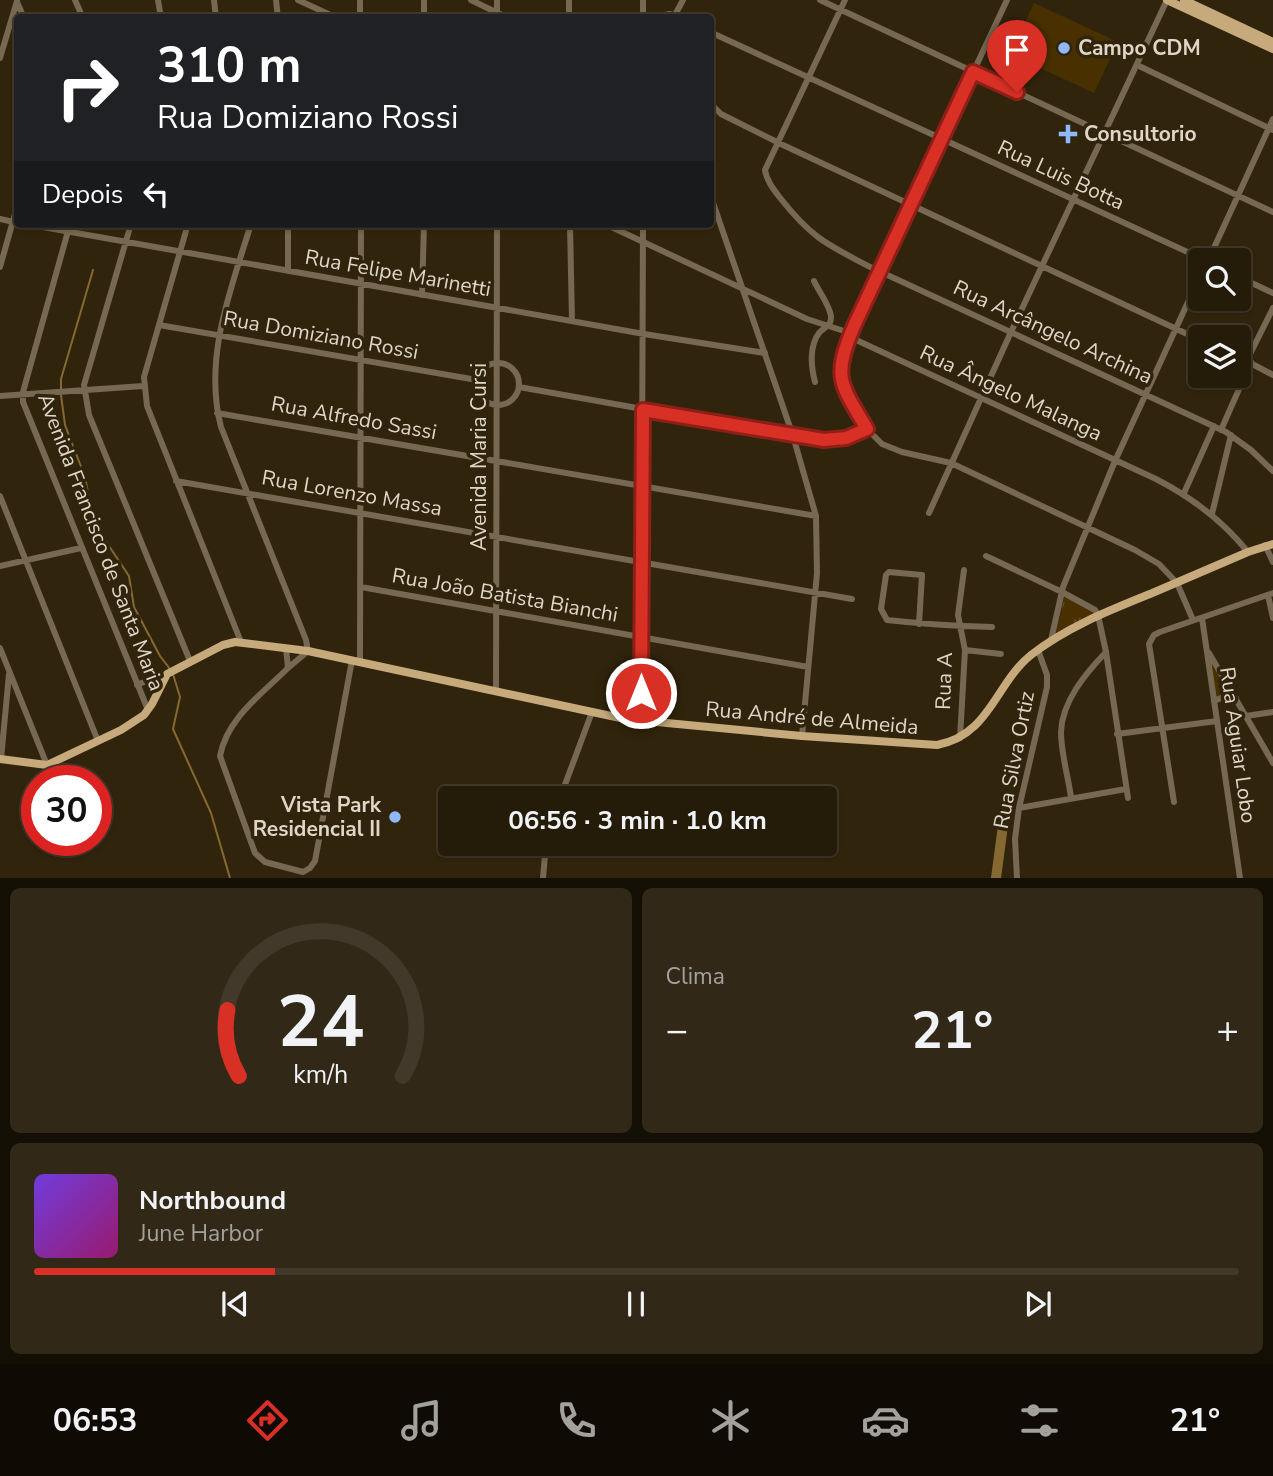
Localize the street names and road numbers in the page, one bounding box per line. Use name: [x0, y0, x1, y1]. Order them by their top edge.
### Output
street label: Rua Luis Botta: [993, 133, 1129, 217]
street label: Rua Felipe Marinetti: [303, 243, 493, 303]
street label: Rua Arcângelo Archina: [949, 274, 1157, 390]
street label: Rua Domiziano Rossi: [221, 304, 421, 366]
street label: Rua Ângelo Malanga: [915, 338, 1107, 448]
street label: Avenida Maria Cursi: [465, 363, 493, 551]
street label: Avenida Francisco de Santa Maria: [31, 389, 171, 695]
street label: Rua Alfredo Sassi: [269, 390, 439, 446]
street label: Rua Lorenzo Massa: [260, 463, 444, 523]
street label: Rua João Batista Bianchi: [390, 561, 620, 629]
street label: Rua A: [929, 652, 959, 710]
street label: Rua Aguiar Lobo: [1213, 665, 1263, 825]
street label: Rua Silva Ortiz: [987, 689, 1041, 831]
street label: Rua André de Almeida: [704, 695, 920, 741]

